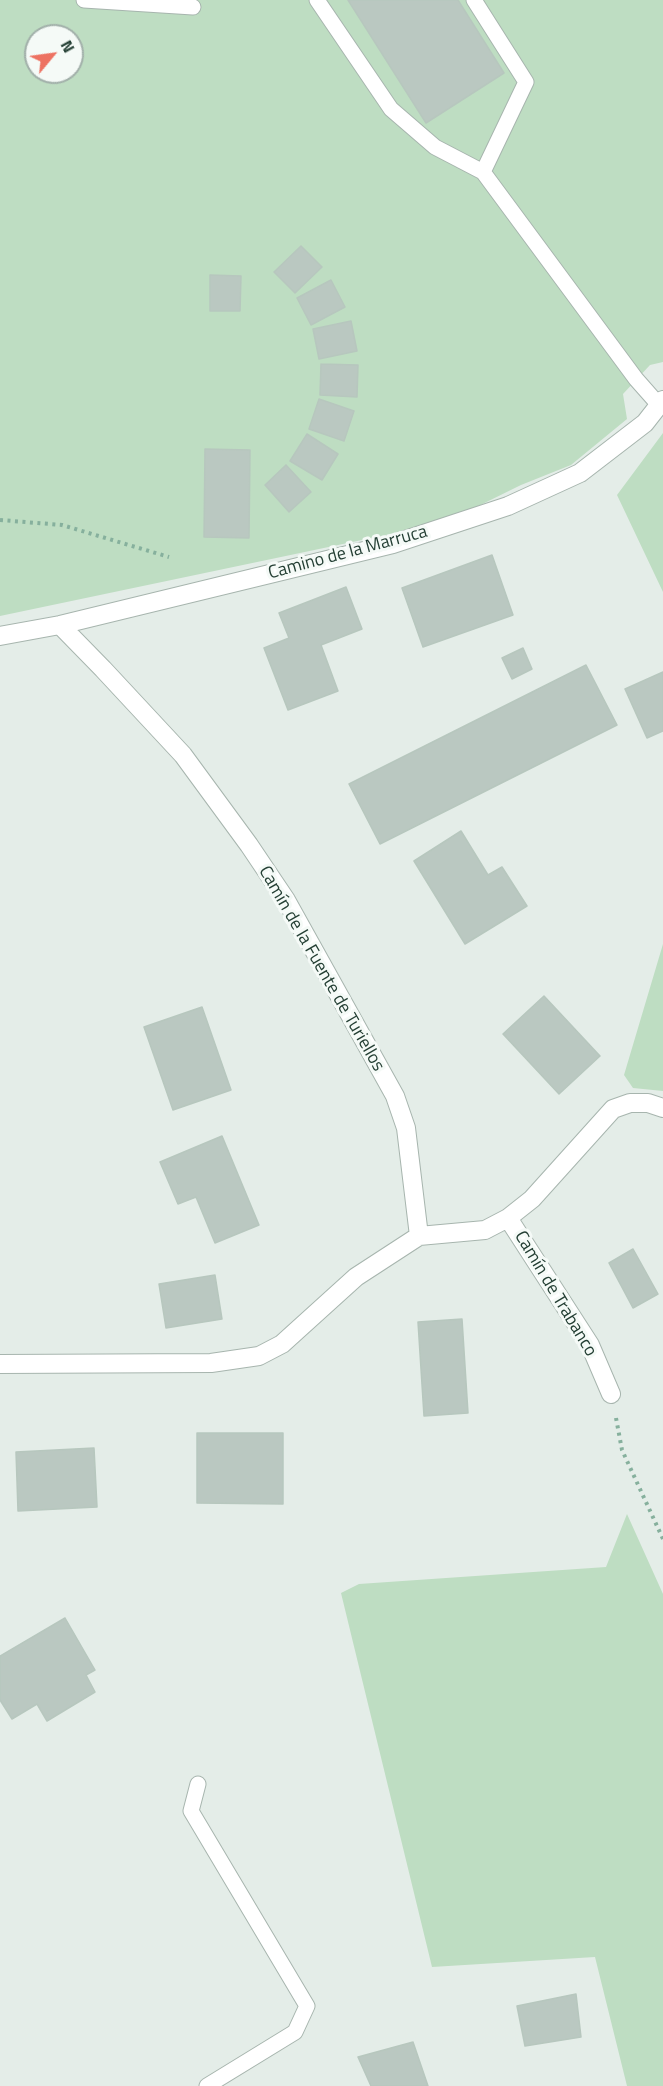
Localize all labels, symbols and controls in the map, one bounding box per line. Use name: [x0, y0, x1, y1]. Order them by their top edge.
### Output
north arrow: [24, 24, 84, 84]
text: N: [55, 36, 81, 57]
street label: Camino de la Marruca: [266, 521, 430, 585]
street label: Camín de la Fuente de Turiellos: [253, 863, 389, 1075]
street label: Camín de Trabanco: [509, 1227, 601, 1361]

